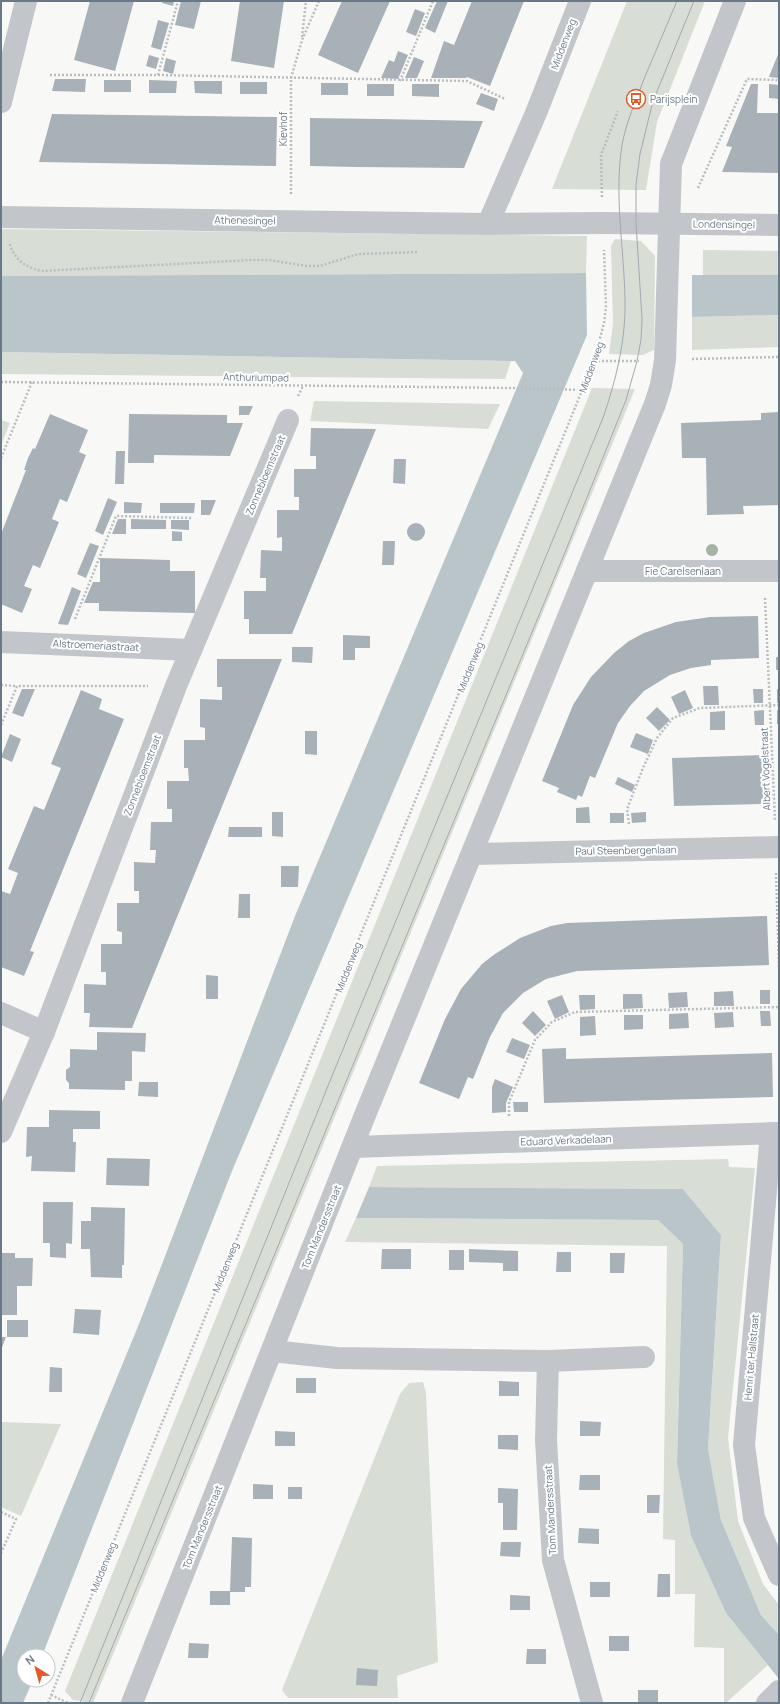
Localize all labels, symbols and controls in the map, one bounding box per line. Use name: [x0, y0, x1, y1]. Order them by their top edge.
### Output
street label: Middenweg: [547, 16, 579, 71]
bus stop icon: Parijsplein: [625, 88, 647, 110]
place label: Parijsplein: [650, 92, 697, 106]
street label: Kievhof: [276, 111, 290, 146]
street label: Athenesingel: [214, 212, 276, 228]
street label: Londensingel: [693, 216, 755, 232]
street label: Middenweg: [575, 339, 607, 395]
street label: Anthuriumpad: [223, 369, 289, 385]
street label: Zonnebloemstraat: [242, 433, 288, 517]
street label: Fie Carelsenlaan: [645, 564, 721, 578]
street label: Alstroemeriastraat: [52, 636, 140, 654]
street label: Middenweg: [453, 640, 487, 694]
street label: Albert Vogelstraat: [757, 727, 773, 811]
street label: Zonnebloemstraat: [120, 732, 164, 818]
street label: Paul Steenbergenlaan: [575, 842, 677, 858]
street label: Middenweg: [331, 940, 365, 994]
street label: Eduard Verkadelaan: [520, 1131, 612, 1149]
street label: Tom Mandersstraat: [298, 1183, 344, 1271]
street label: Middenweg: [208, 1240, 242, 1294]
street label: Henri ter Hallstraat: [740, 1313, 762, 1401]
street label: Tom Mandersstraat: [541, 1465, 559, 1555]
street label: Tom Mandersstraat: [179, 1483, 225, 1571]
street label: Middenweg: [86, 1540, 120, 1594]
north arrow: [16, 1648, 56, 1688]
text: N: [22, 1651, 37, 1668]

